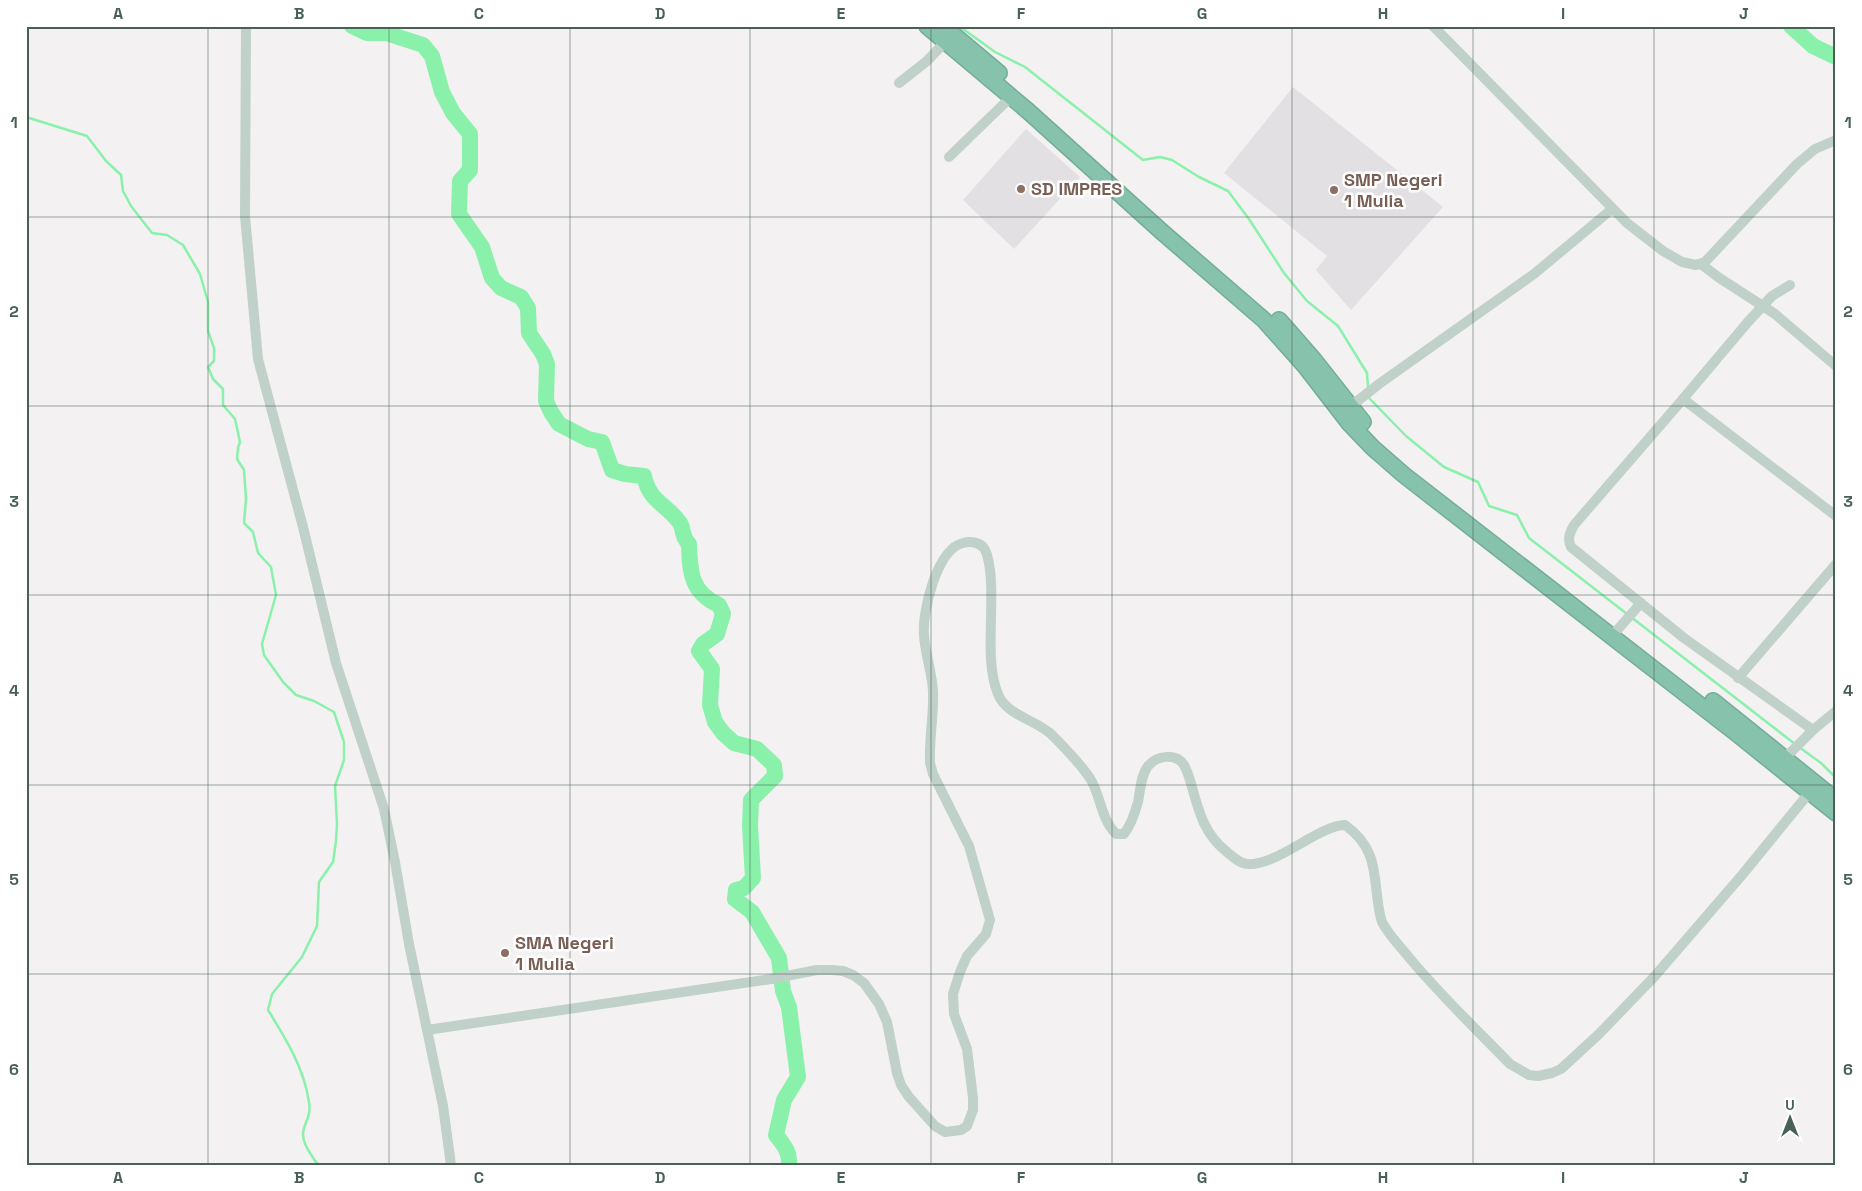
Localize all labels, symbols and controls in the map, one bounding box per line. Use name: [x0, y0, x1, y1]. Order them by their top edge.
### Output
text: A: [113, 3, 123, 24]
text: B: [294, 3, 304, 24]
text: C: [474, 3, 484, 24]
text: D: [655, 3, 665, 24]
text: E: [837, 3, 846, 24]
text: F: [1017, 3, 1026, 24]
text: G: [1197, 3, 1207, 24]
text: H: [1378, 3, 1388, 24]
text: I: [1561, 3, 1565, 24]
text: J: [1739, 3, 1749, 24]
text: 1: [10, 112, 18, 133]
text: 1: [1844, 112, 1852, 133]
place label: SMP Negeri 1 Mulia: [1344, 168, 1442, 212]
place label: SD IMPRES: [1031, 177, 1122, 200]
marker: SD IMPRES: [1015, 183, 1027, 195]
marker: SMP Negeri 1 Mulia: [1328, 184, 1340, 196]
text: 2: [9, 301, 19, 322]
text: 2: [1843, 301, 1853, 322]
text: 3: [9, 491, 19, 512]
text: 3: [1843, 491, 1853, 512]
text: 4: [9, 680, 19, 701]
text: 4: [1843, 680, 1853, 701]
text: 5: [9, 869, 19, 890]
text: 5: [1843, 869, 1853, 890]
place label: SMA Negeri 1 Mulia: [515, 931, 614, 975]
marker: SMA Negeri 1 Mulia: [499, 947, 511, 959]
text: 6: [9, 1059, 19, 1080]
text: 6: [1843, 1059, 1853, 1080]
north arrow: [1764, 1094, 1814, 1144]
text: U: [1785, 1096, 1795, 1114]
text: A: [113, 1167, 123, 1188]
text: B: [294, 1167, 304, 1188]
text: C: [474, 1167, 484, 1188]
text: D: [655, 1167, 665, 1188]
text: E: [837, 1167, 846, 1188]
text: F: [1017, 1167, 1026, 1188]
text: G: [1197, 1167, 1207, 1188]
text: H: [1378, 1167, 1388, 1188]
text: I: [1561, 1167, 1565, 1188]
text: J: [1739, 1167, 1749, 1188]

